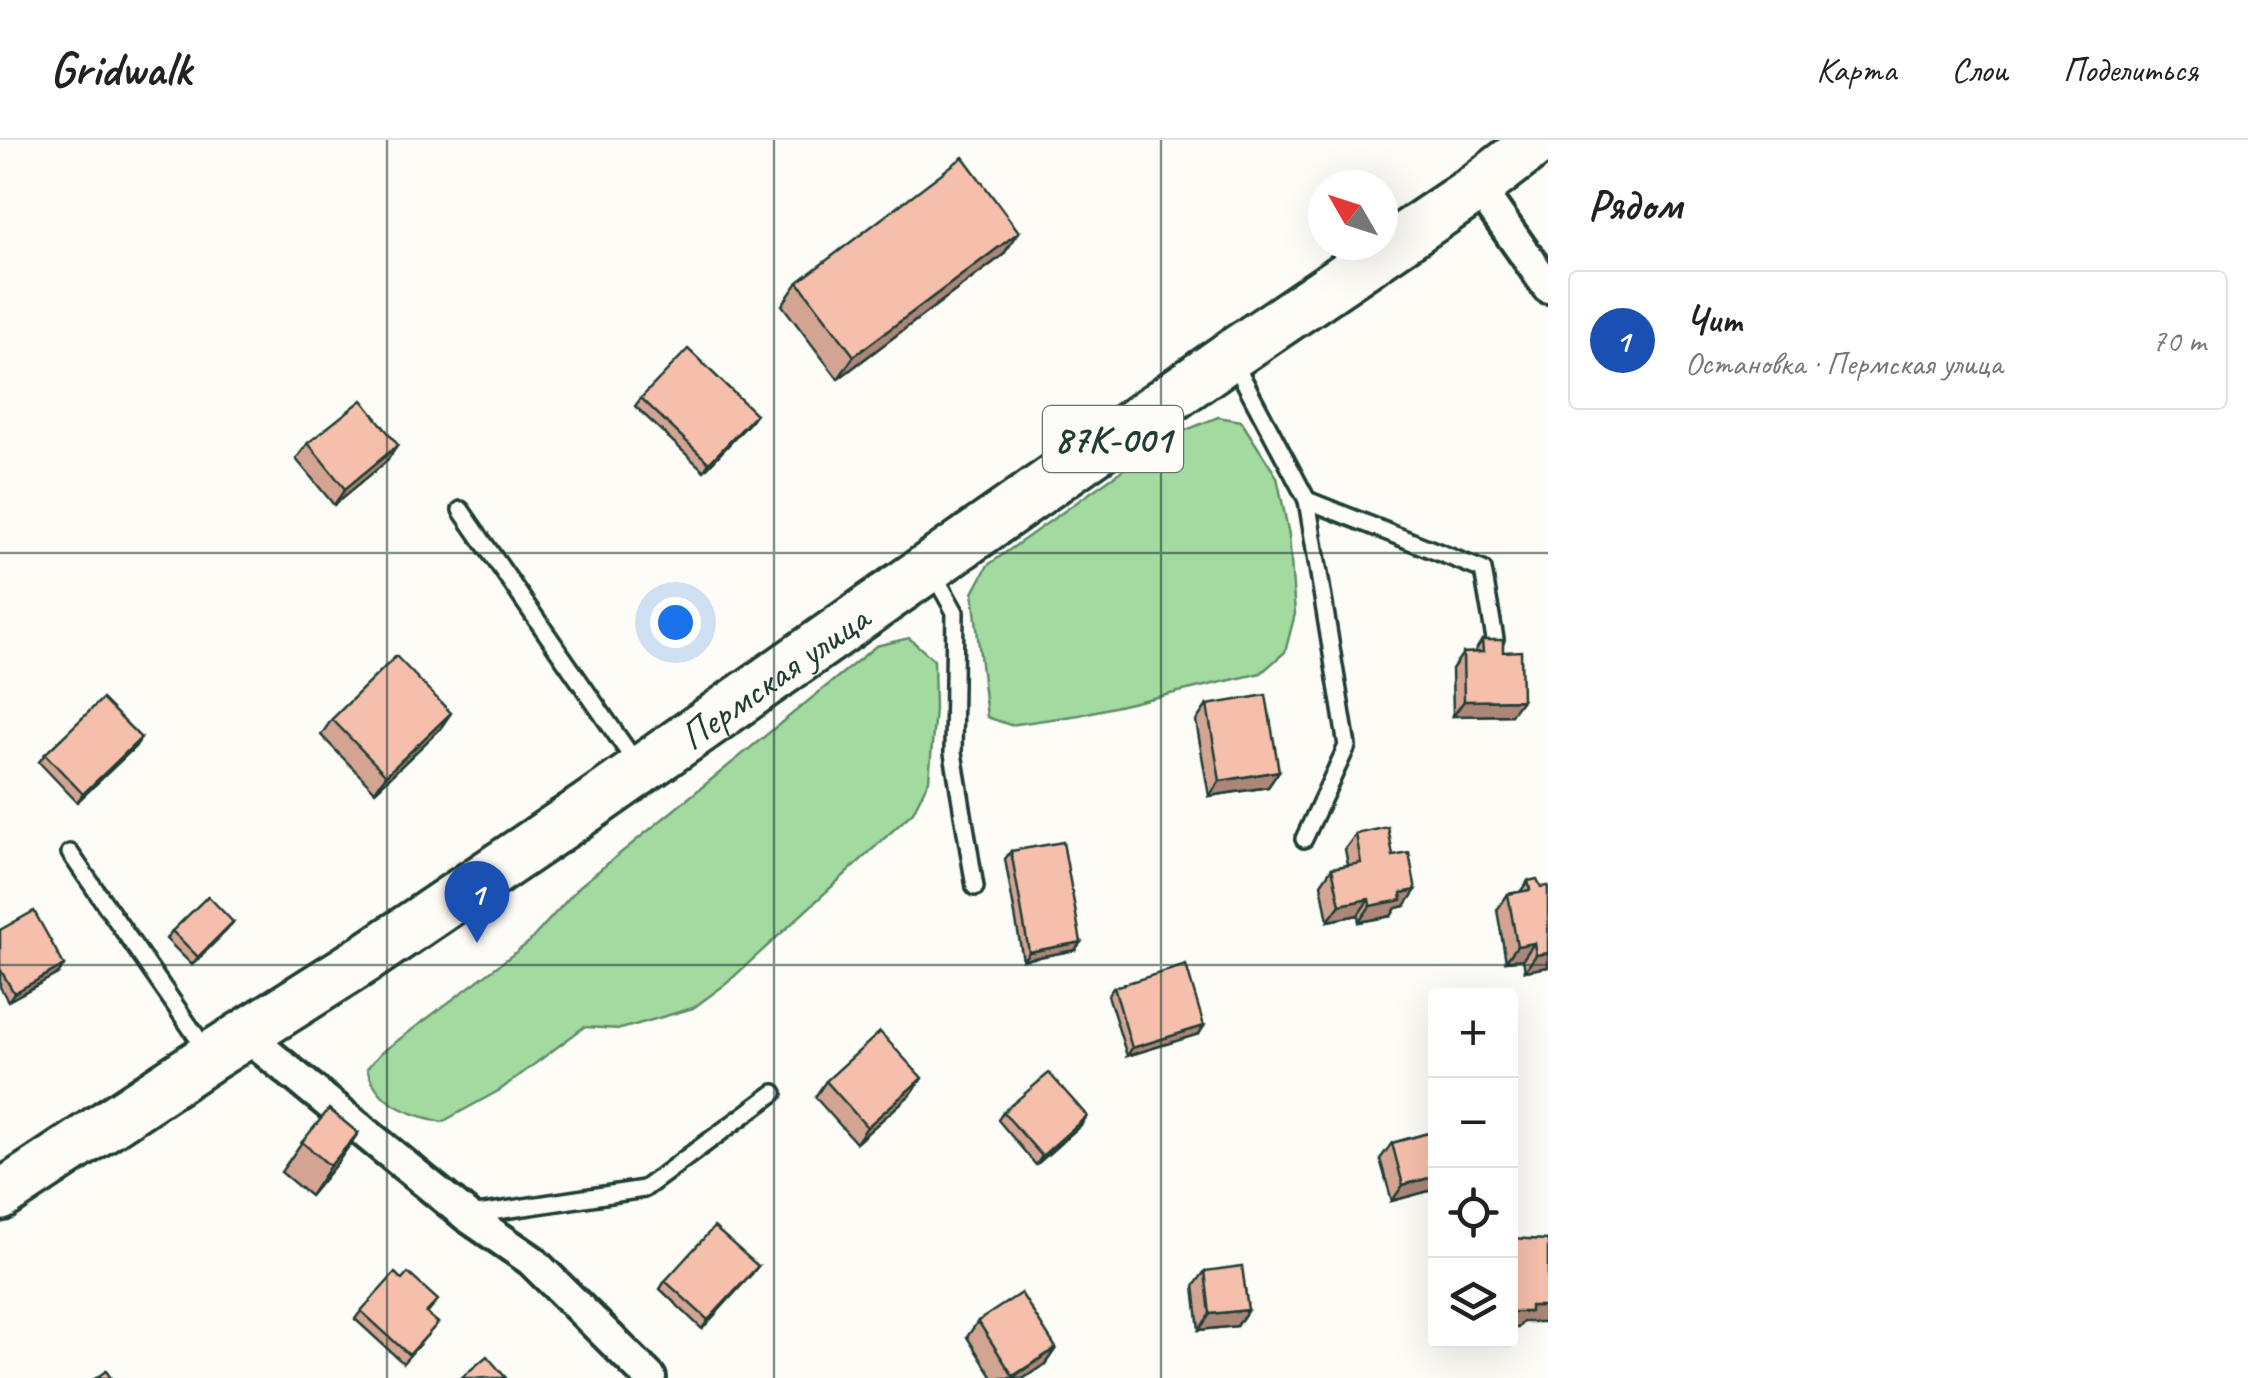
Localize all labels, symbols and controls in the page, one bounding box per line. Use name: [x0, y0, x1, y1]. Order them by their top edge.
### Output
text: Gridwalk: [50, 39, 191, 99]
text: Карта: [1816, 47, 1896, 92]
text: Слои: [1951, 47, 2008, 92]
text: Поделиться: [2063, 47, 2198, 92]
north arrow: [1308, 170, 1398, 260]
text: Рядом: [1588, 179, 1682, 232]
text: Чит: [1685, 296, 1741, 343]
text: 1: [1615, 320, 1630, 361]
text: 70 m: [2152, 320, 2206, 361]
text: Остановка · Пермская улица: [1685, 343, 2002, 384]
road number: 87К-001: [1043, 406, 1183, 472]
street label: Пермская улица: [670, 592, 882, 761]
your location: [650, 597, 701, 648]
pin: 1: [444, 860, 510, 943]
map controls: [1428, 988, 1518, 1348]
button: +: [1428, 988, 1518, 1078]
button: −: [1428, 1078, 1518, 1168]
button: locate: [1428, 1168, 1518, 1258]
button: layers: [1428, 1258, 1518, 1348]

